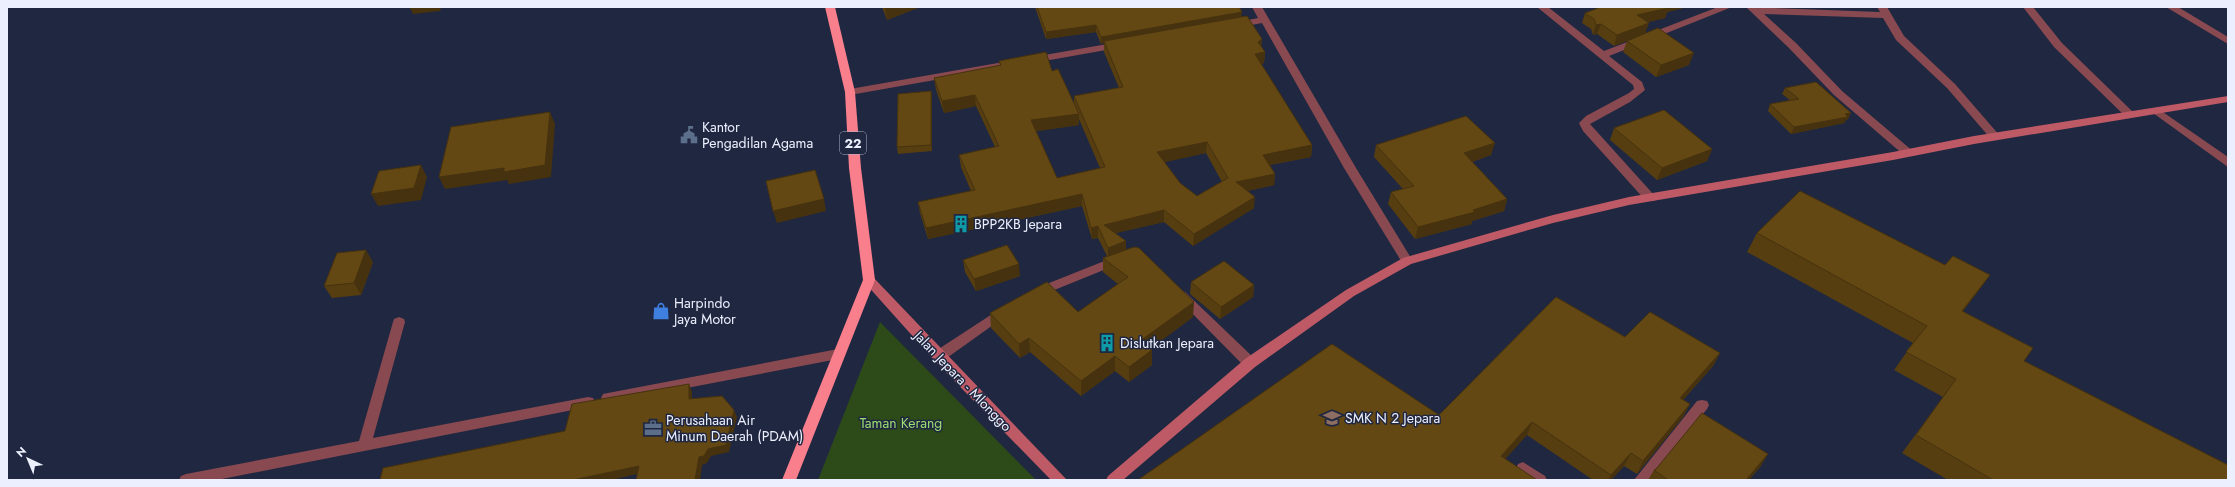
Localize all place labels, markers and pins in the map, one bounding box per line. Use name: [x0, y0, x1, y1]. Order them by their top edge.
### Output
place label: Kantor Pengadilan Agama: [702, 117, 813, 153]
public building icon: Kantor Pengadilan Agama: [679, 125, 699, 145]
building icon: BPP2KB Jepara: [951, 214, 971, 234]
place label: BPP2KB Jepara: [974, 214, 1062, 234]
place label: Harpindo Jaya Motor: [672, 293, 736, 329]
shop icon: Harpindo Jaya Motor: [651, 301, 671, 321]
building icon: Dislutkan Jepara: [1097, 333, 1117, 353]
place label: Dislutkan Jepara: [1120, 333, 1214, 353]
school or university icon: SMK N 2 Jepara: [1322, 408, 1342, 428]
place label: SMK N 2 Jepara: [1345, 408, 1440, 428]
place label: Perusahaan Air Minum Daerah (PDAM): [666, 410, 803, 446]
office icon: Perusahaan Air Minum Daerah (PDAM): [643, 418, 663, 438]

